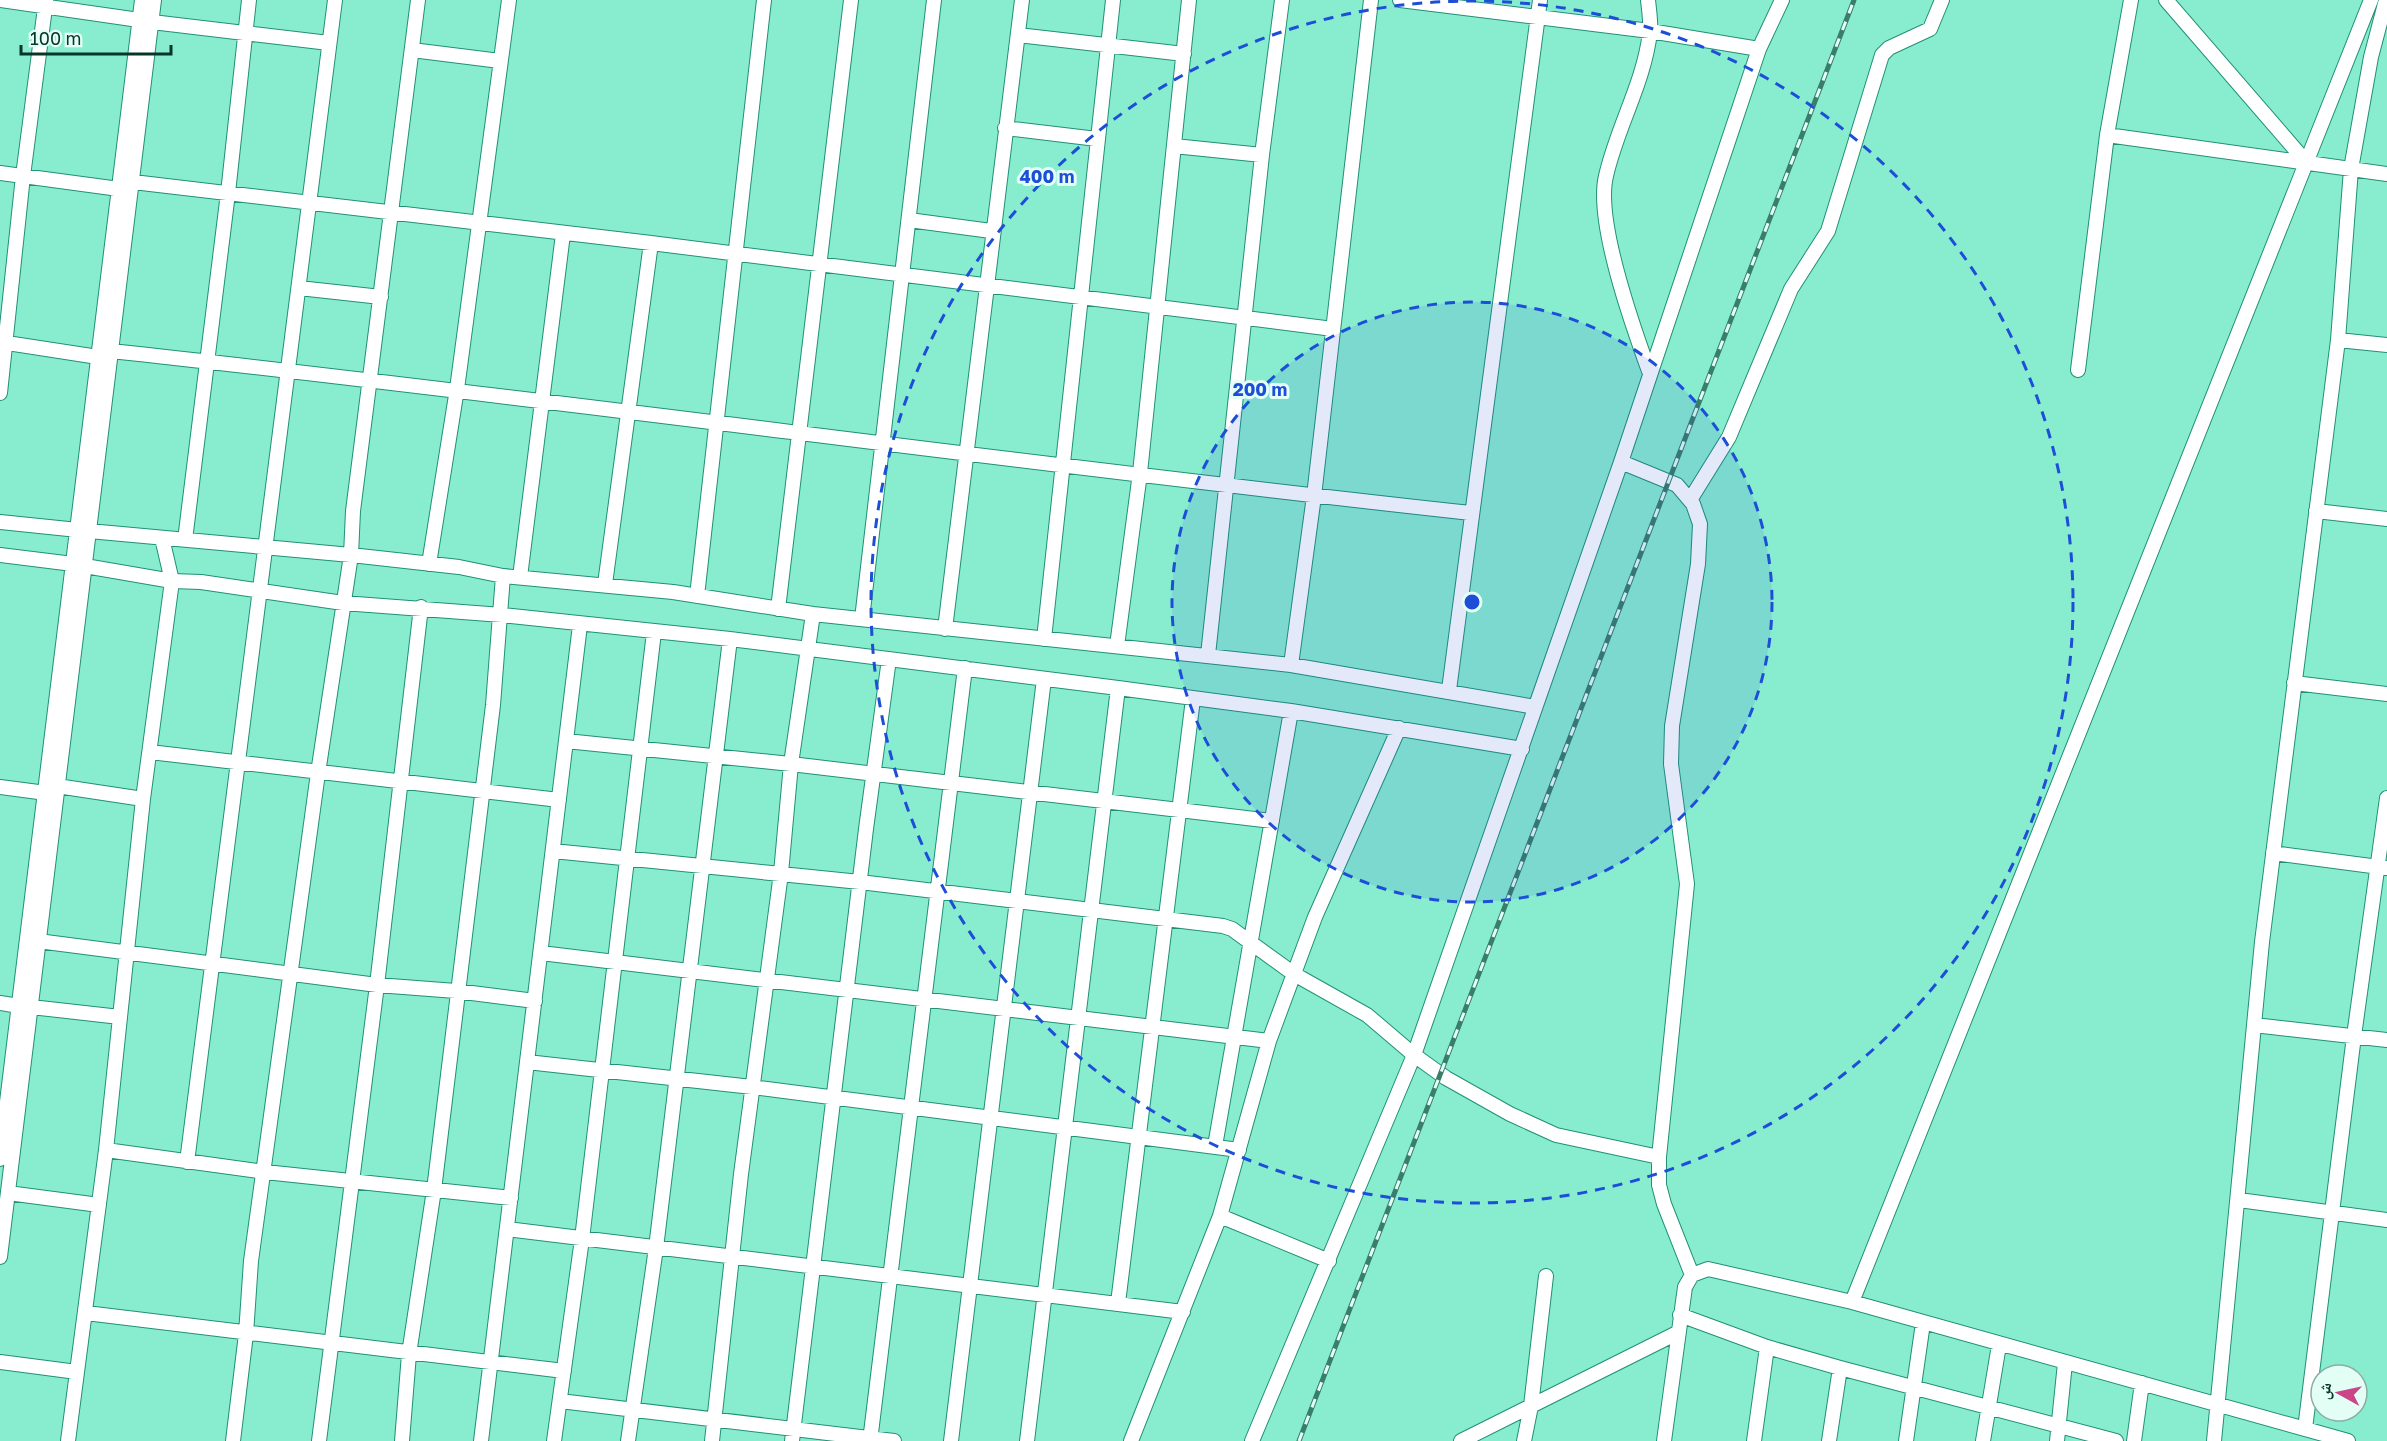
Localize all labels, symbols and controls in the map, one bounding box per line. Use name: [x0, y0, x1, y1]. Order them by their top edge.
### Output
scale bar: [21, 18, 171, 56]
text: 100 m: [30, 27, 81, 49]
text: 400 m: [1020, 165, 1074, 187]
text: 200 m: [1233, 378, 1287, 400]
centre of rings: [1462, 592, 1482, 612]
north arrow: [2309, 1363, 2369, 1423]
text: ش: [2313, 1381, 2335, 1401]

